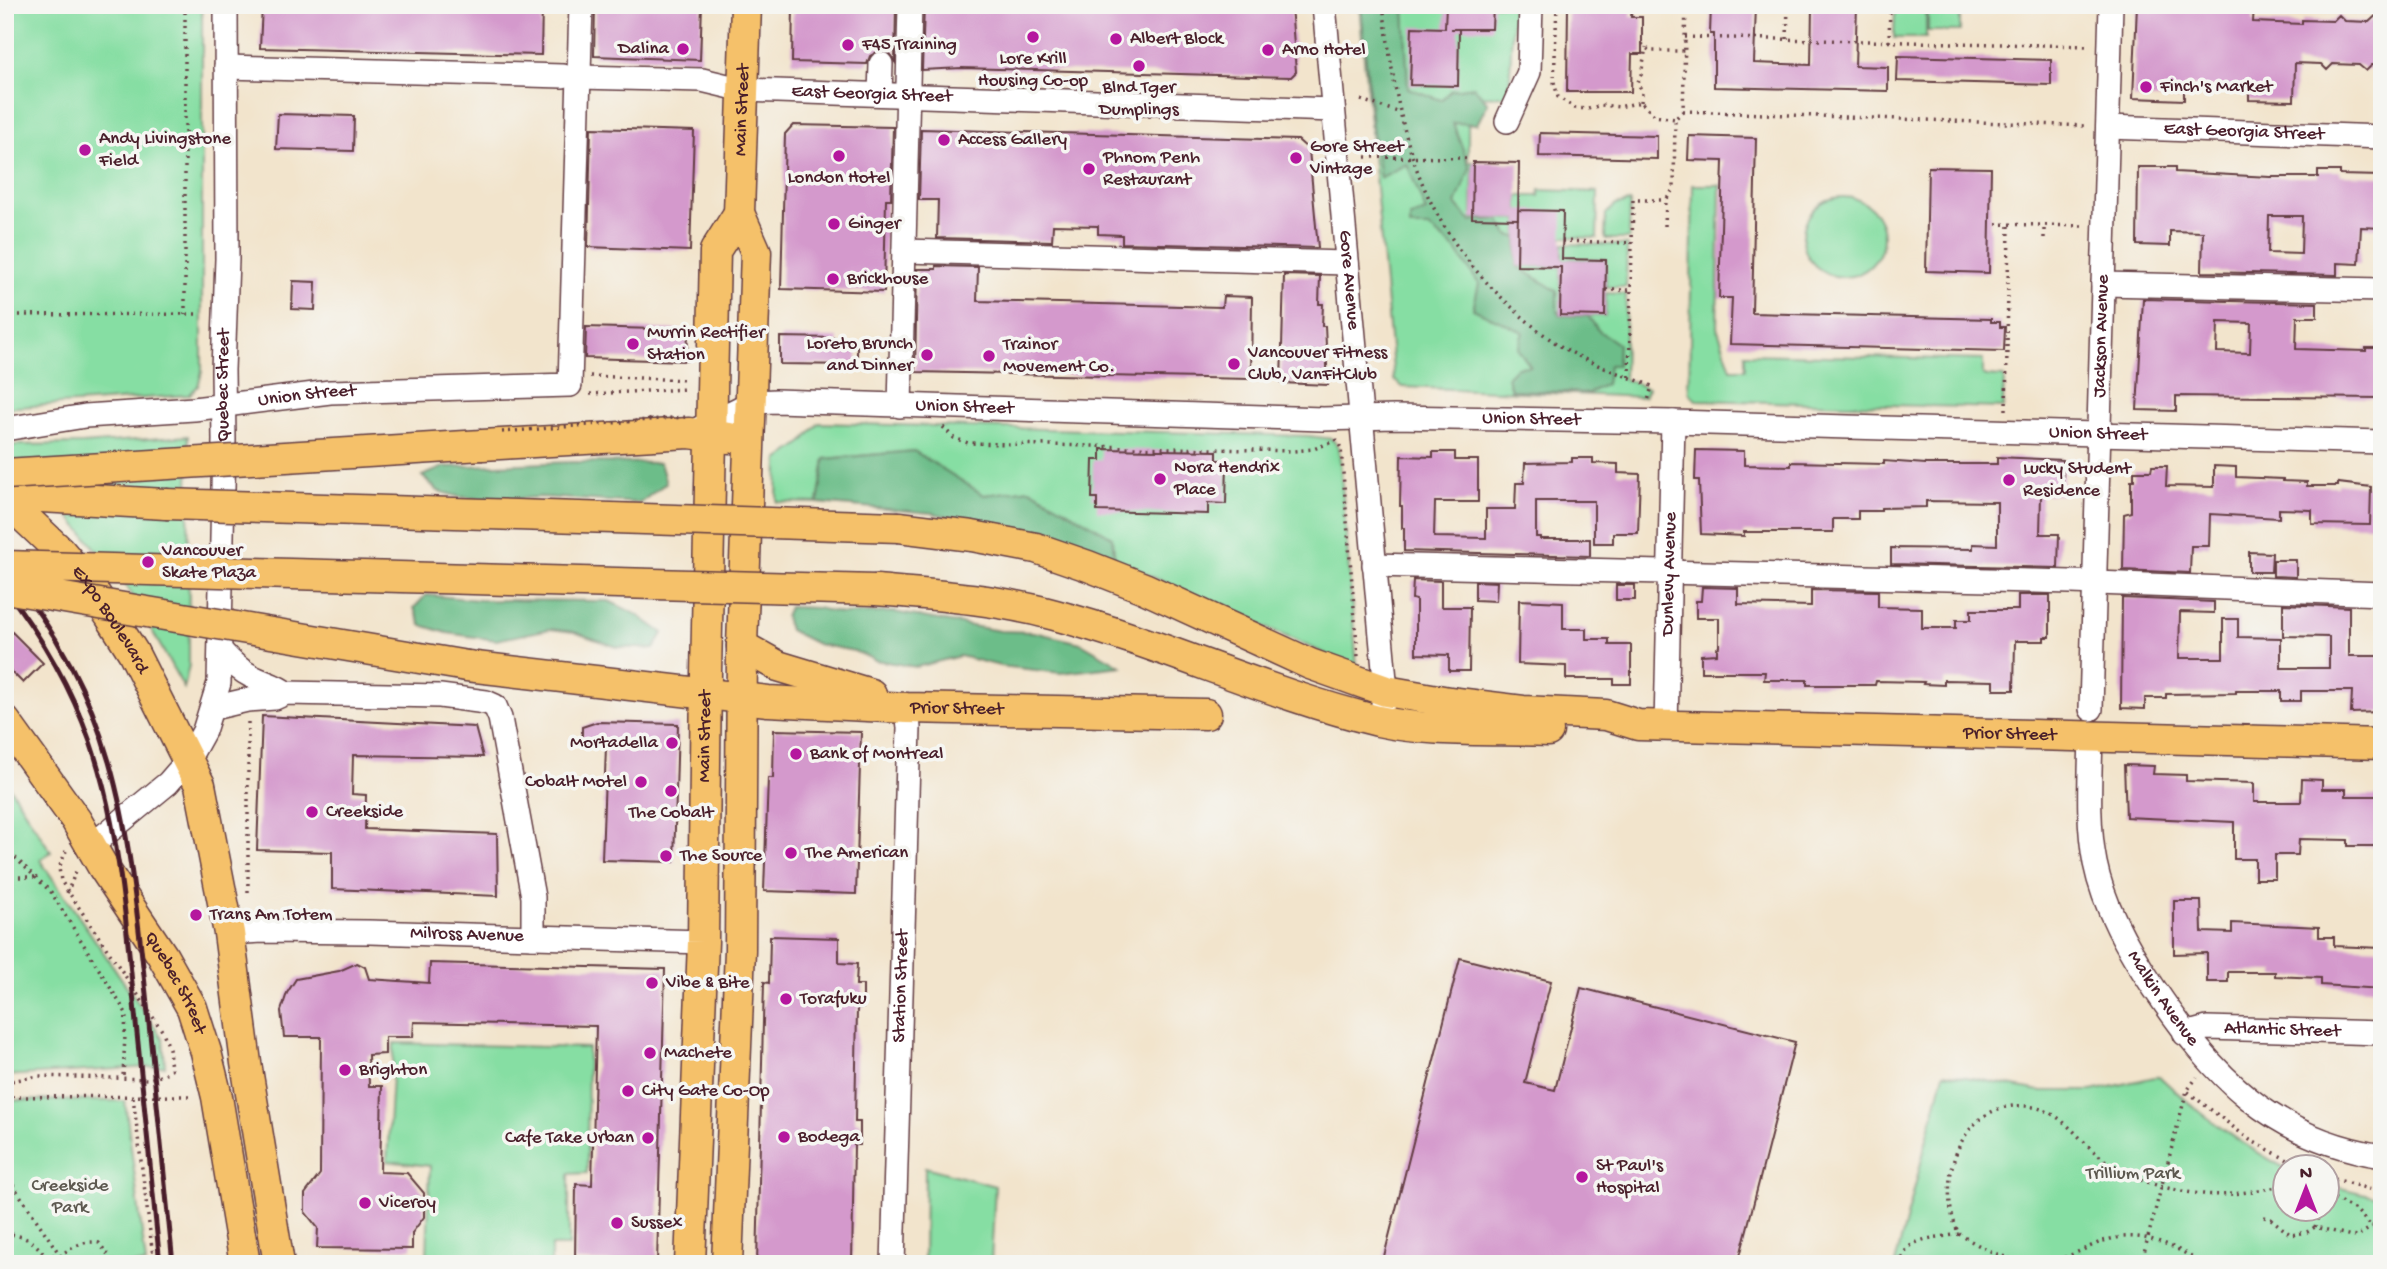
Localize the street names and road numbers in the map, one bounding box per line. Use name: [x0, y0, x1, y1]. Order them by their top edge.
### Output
street label: Main Street: [729, 61, 756, 157]
street label: East Georgia Street: [791, 80, 955, 109]
street label: East Georgia Street: [2163, 118, 2327, 146]
street label: Gore Avenue: [1333, 229, 1365, 331]
street label: Jackson Avenue: [2088, 274, 2115, 398]
street label: Quebec Street: [211, 326, 236, 442]
street label: Union Street: [257, 380, 358, 412]
street label: Union Street: [915, 394, 1016, 420]
street label: Union Street: [1482, 407, 1583, 432]
street label: Union Street: [2049, 421, 2150, 447]
street label: Dunlevy Avenue: [1657, 512, 1682, 638]
street label: Expo Boulevard: [66, 561, 154, 679]
street label: Main Street: [693, 688, 717, 782]
street label: Prior Street: [909, 697, 1006, 721]
street label: Prior Street: [1962, 722, 2059, 747]
street label: Milross Avenue: [410, 922, 524, 948]
street label: Quebec Street: [138, 927, 212, 1039]
street label: Station Street: [888, 927, 915, 1043]
street label: Malkin Avenue: [2122, 947, 2204, 1051]
street label: Atlantic Street: [2224, 1017, 2343, 1043]

